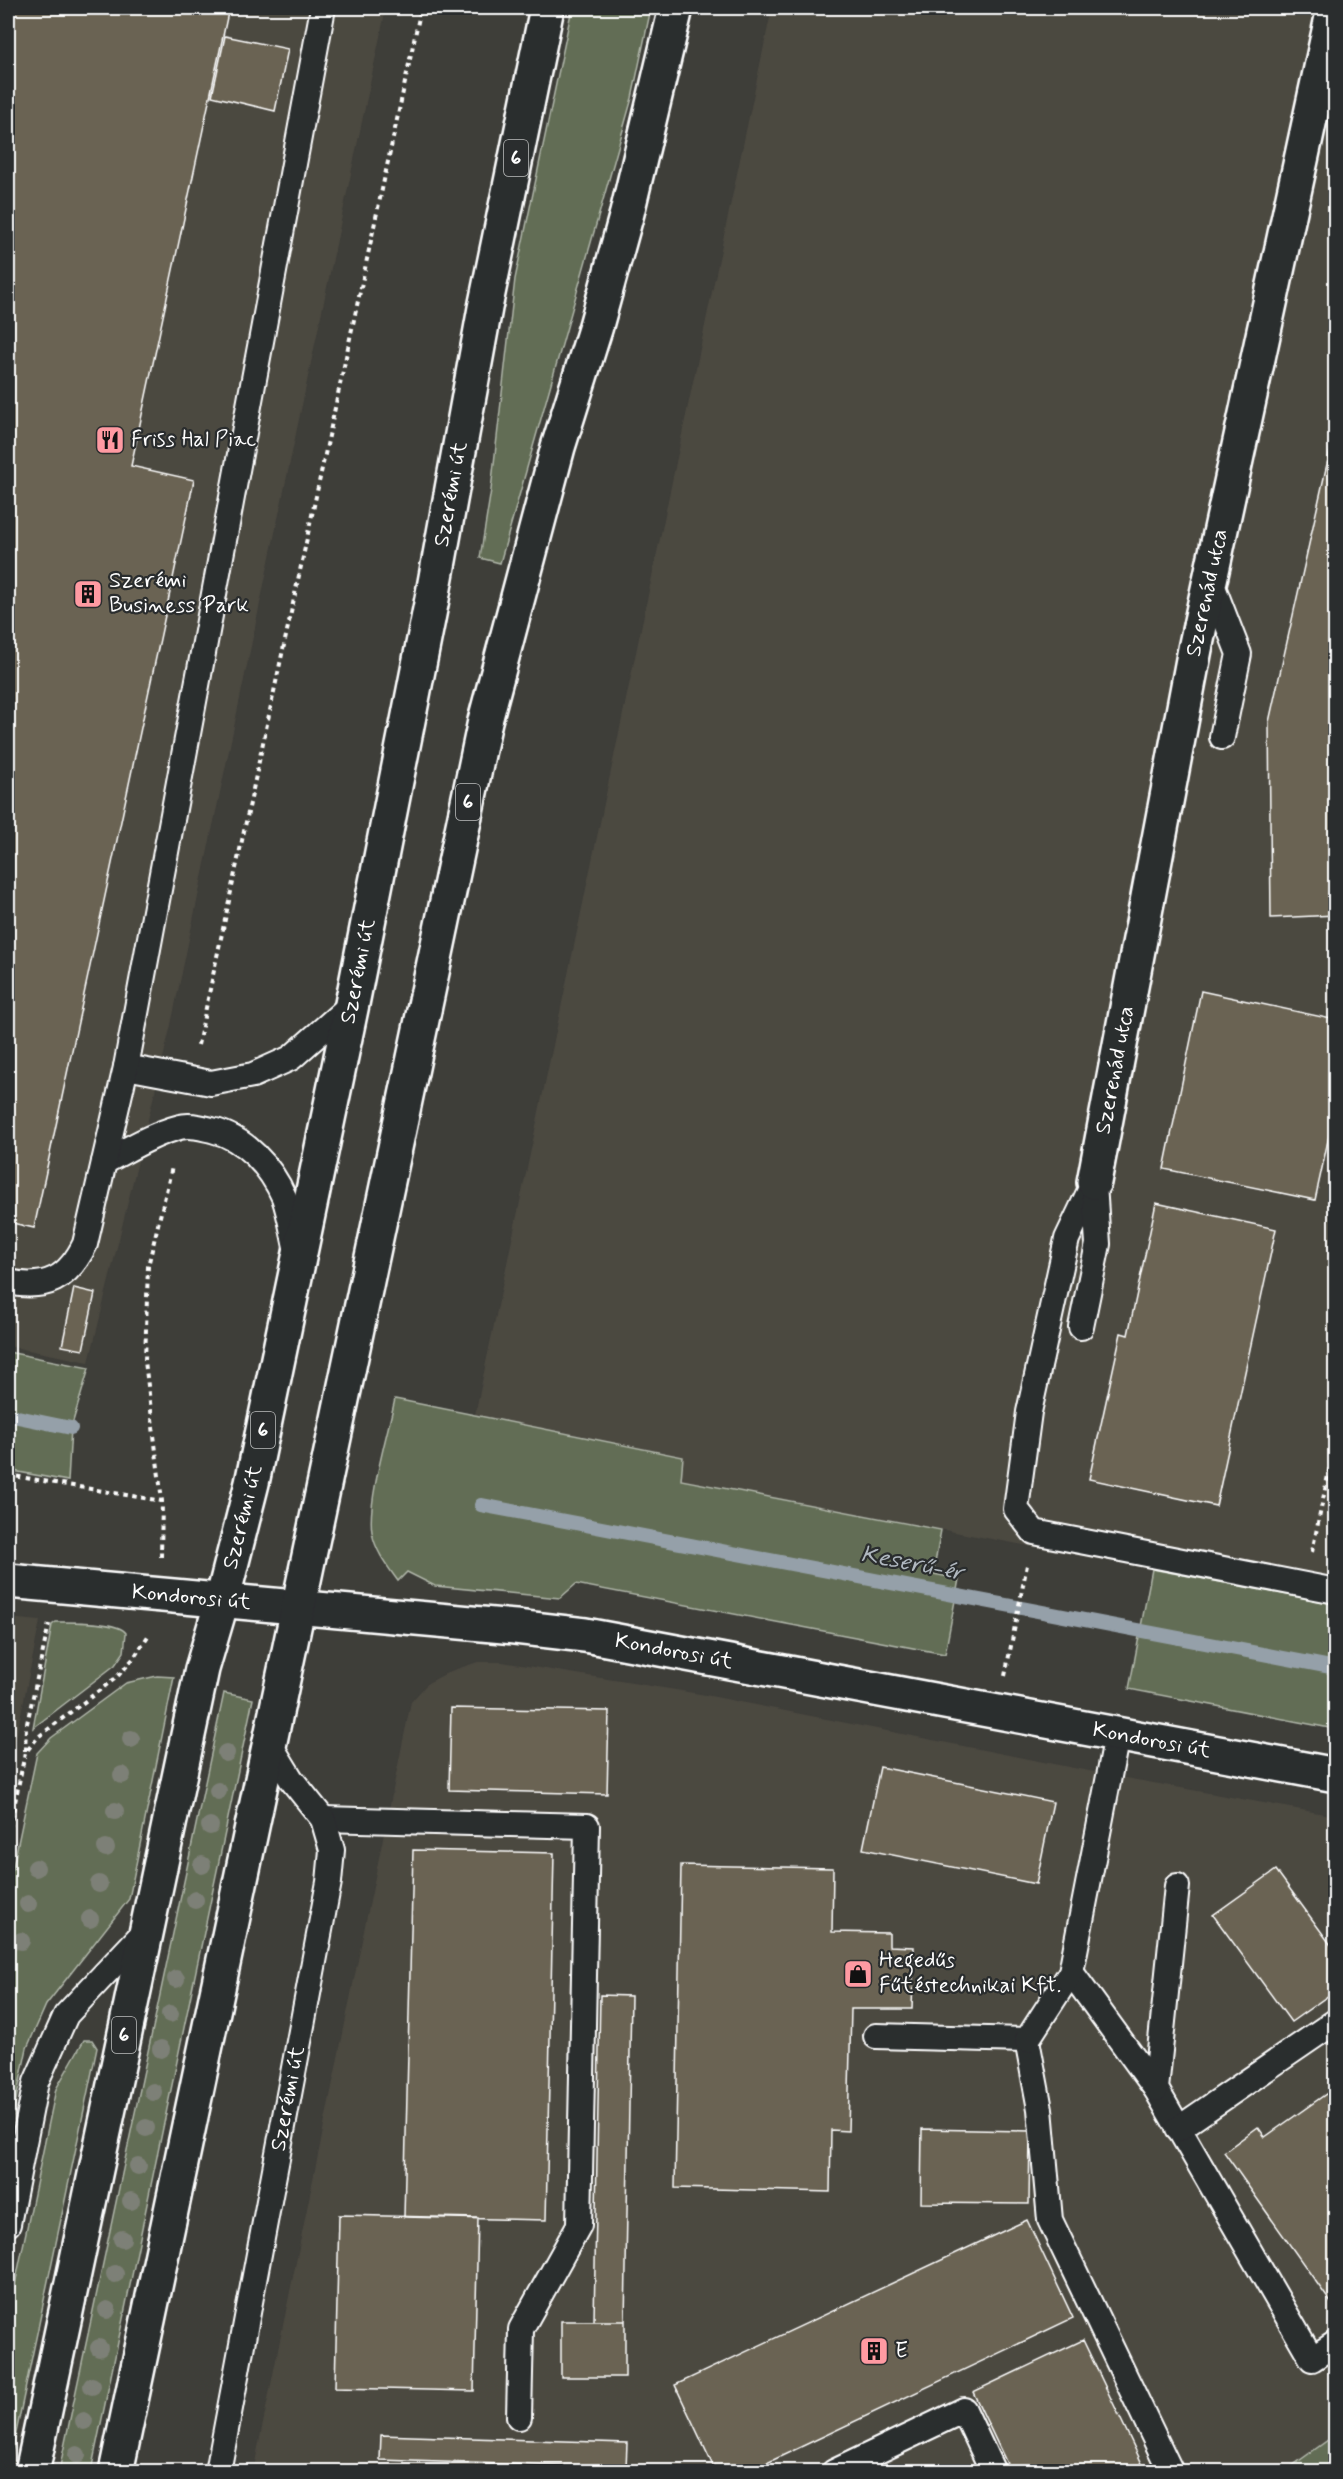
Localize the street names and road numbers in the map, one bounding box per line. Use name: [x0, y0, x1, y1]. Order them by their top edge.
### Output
road number: 6: [504, 140, 528, 176]
street label: Szerémi út: [428, 439, 474, 549]
street label: Szerenád utca: [1180, 526, 1235, 659]
road number: 6: [456, 784, 480, 820]
street label: Szerémi út: [334, 916, 382, 1026]
street label: Szerenád utca: [1089, 1003, 1141, 1137]
road number: 6: [251, 1412, 275, 1448]
street label: Szerémi út: [217, 1463, 269, 1572]
street label: Kondorosi út: [130, 1578, 252, 1617]
street label: Kondorosi út: [613, 1627, 735, 1676]
street label: Kondorosi út: [1090, 1716, 1213, 1765]
road number: 6: [112, 2017, 136, 2053]
street label: Szerémi út: [265, 2044, 312, 2153]

